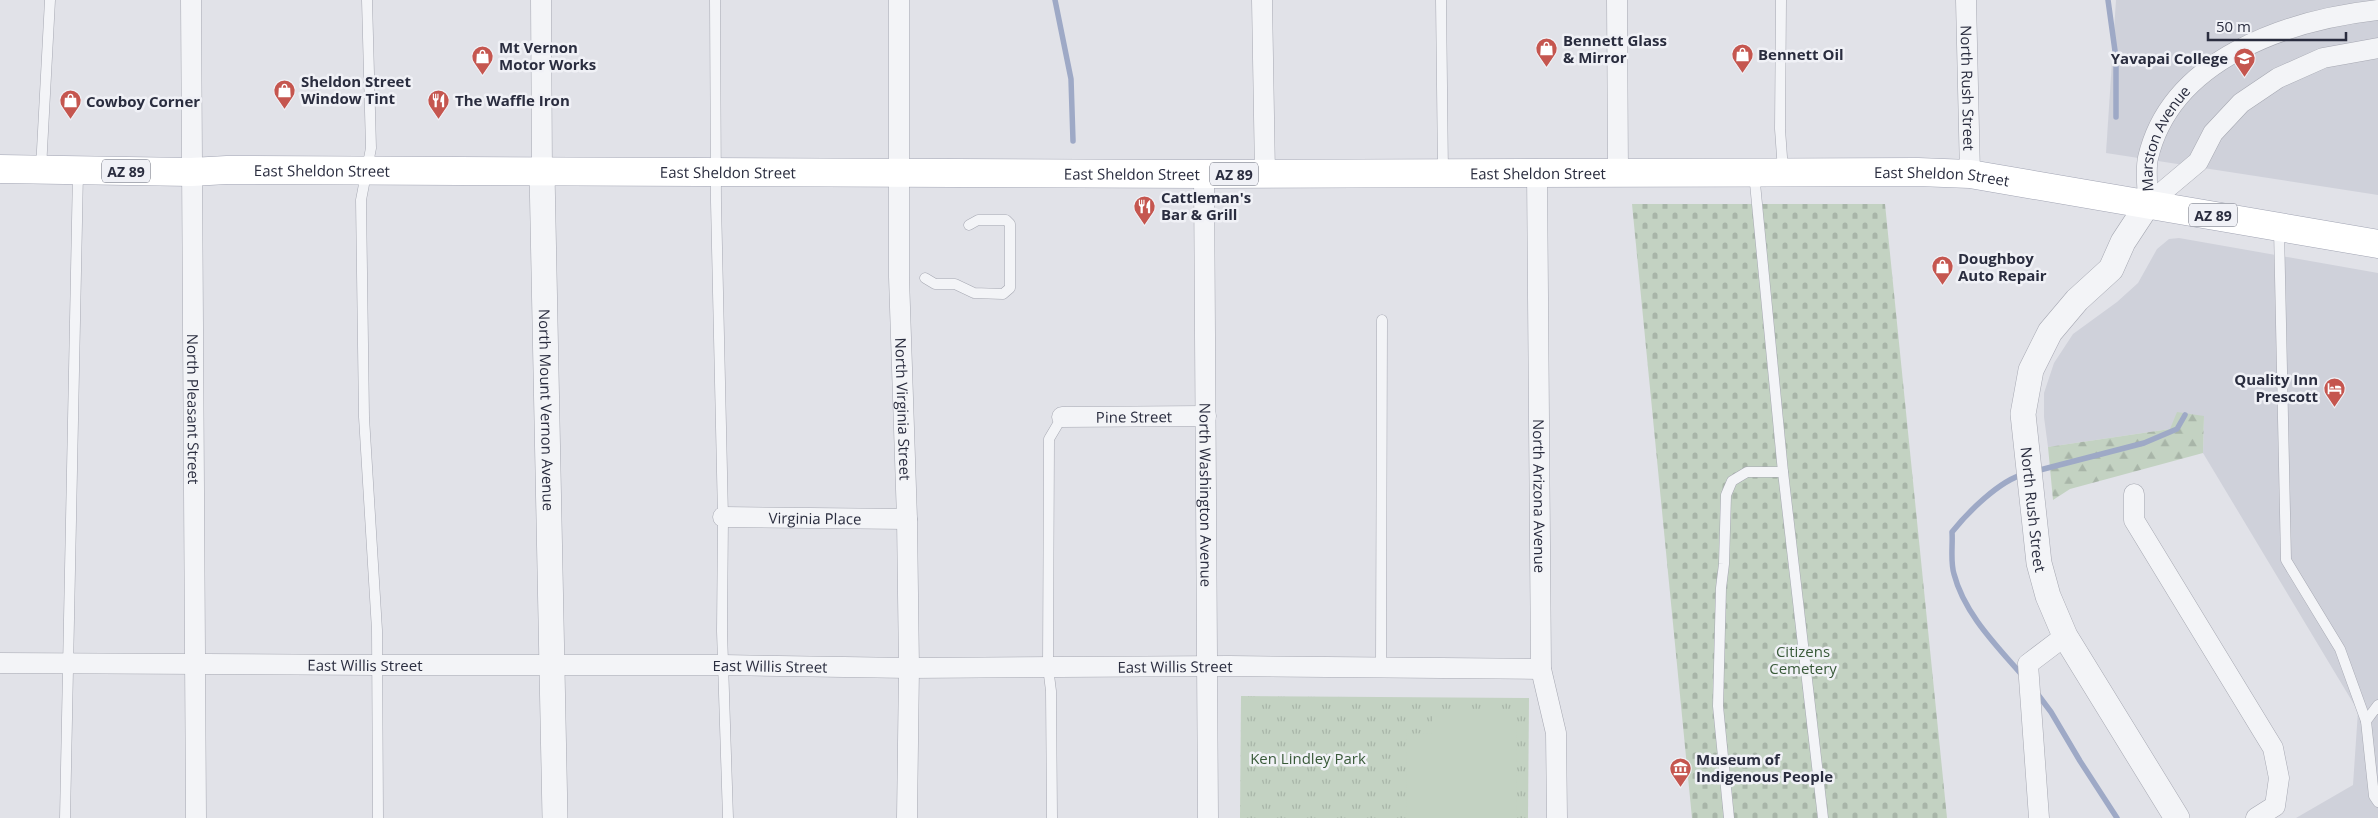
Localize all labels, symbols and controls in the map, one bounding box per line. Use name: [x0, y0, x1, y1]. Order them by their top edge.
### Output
scale bar: [2208, 10, 2346, 42]
text: 50 m: [2216, 16, 2251, 36]
street label: North Rush Street: [1957, 25, 1979, 151]
place label: Bennett Glass & Mirror: [1563, 30, 1667, 67]
place label: Mt Vernon Motor Works: [499, 37, 596, 74]
shop icon: Bennett Glass & Mirror: [1535, 37, 1559, 68]
shop icon: Bennett Oil: [1730, 42, 1754, 73]
shop icon: Mt Vernon Motor Works: [471, 44, 495, 75]
place label: Bennett Oil: [1758, 44, 1844, 64]
school or university icon: Yavapai College: [2232, 46, 2256, 77]
place label: Yavapai College: [2111, 48, 2228, 68]
place label: Sheldon Street Window Tint: [301, 71, 411, 108]
shop icon: Sheldon Street Window Tint: [273, 78, 297, 109]
street label: Marston Avenue: [2137, 81, 2194, 192]
restaurant icon: The Waffle Iron: [427, 88, 451, 119]
shop icon: Cowboy Corner: [58, 89, 82, 120]
place label: The Waffle Iron: [455, 90, 570, 110]
place label: Cowboy Corner: [86, 91, 200, 111]
road number: AZ 89: [102, 160, 150, 182]
street label: East Sheldon Street: [254, 160, 390, 181]
street label: East Sheldon Street: [660, 162, 796, 182]
road number: AZ 89: [1210, 162, 1258, 185]
street label: East Sheldon Street: [1874, 162, 2011, 191]
street label: East Sheldon Street: [1064, 163, 1200, 184]
street label: East Sheldon Street: [1470, 163, 1606, 183]
place label: Cattleman's Bar & Grill: [1161, 187, 1251, 224]
restaurant icon: Cattleman's Bar & Grill: [1133, 194, 1157, 225]
road number: AZ 89: [2189, 204, 2237, 226]
place label: Doughboy Auto Repair: [1958, 248, 2047, 285]
shop icon: Doughboy Auto Repair: [1930, 255, 1954, 286]
street label: North Mount Vernon Avenue: [535, 309, 559, 511]
street label: North Pleasant Street: [183, 334, 204, 484]
street label: North Virginia Street: [891, 337, 916, 481]
place label: Quality Inn Prescott: [2234, 369, 2318, 406]
hotel icon: Quality Inn Prescott: [2322, 376, 2346, 407]
street label: North Washington Avenue: [1195, 403, 1217, 587]
street label: Pine Street: [1096, 406, 1172, 427]
street label: North Arizona Avenue: [1529, 419, 1550, 573]
street label: North Rush Street: [2017, 446, 2051, 574]
street label: Virginia Place: [768, 507, 862, 529]
park label: Citizens Cemetery: [1769, 641, 1837, 678]
street label: East Willis Street: [307, 655, 423, 675]
street label: East Willis Street: [712, 655, 828, 677]
street label: East Willis Street: [1117, 656, 1233, 677]
park label: Ken Lindley Park: [1250, 748, 1366, 768]
place label: Museum of Indigenous People: [1696, 749, 1833, 786]
museum icon: Museum of Indigenous People: [1668, 756, 1692, 787]

